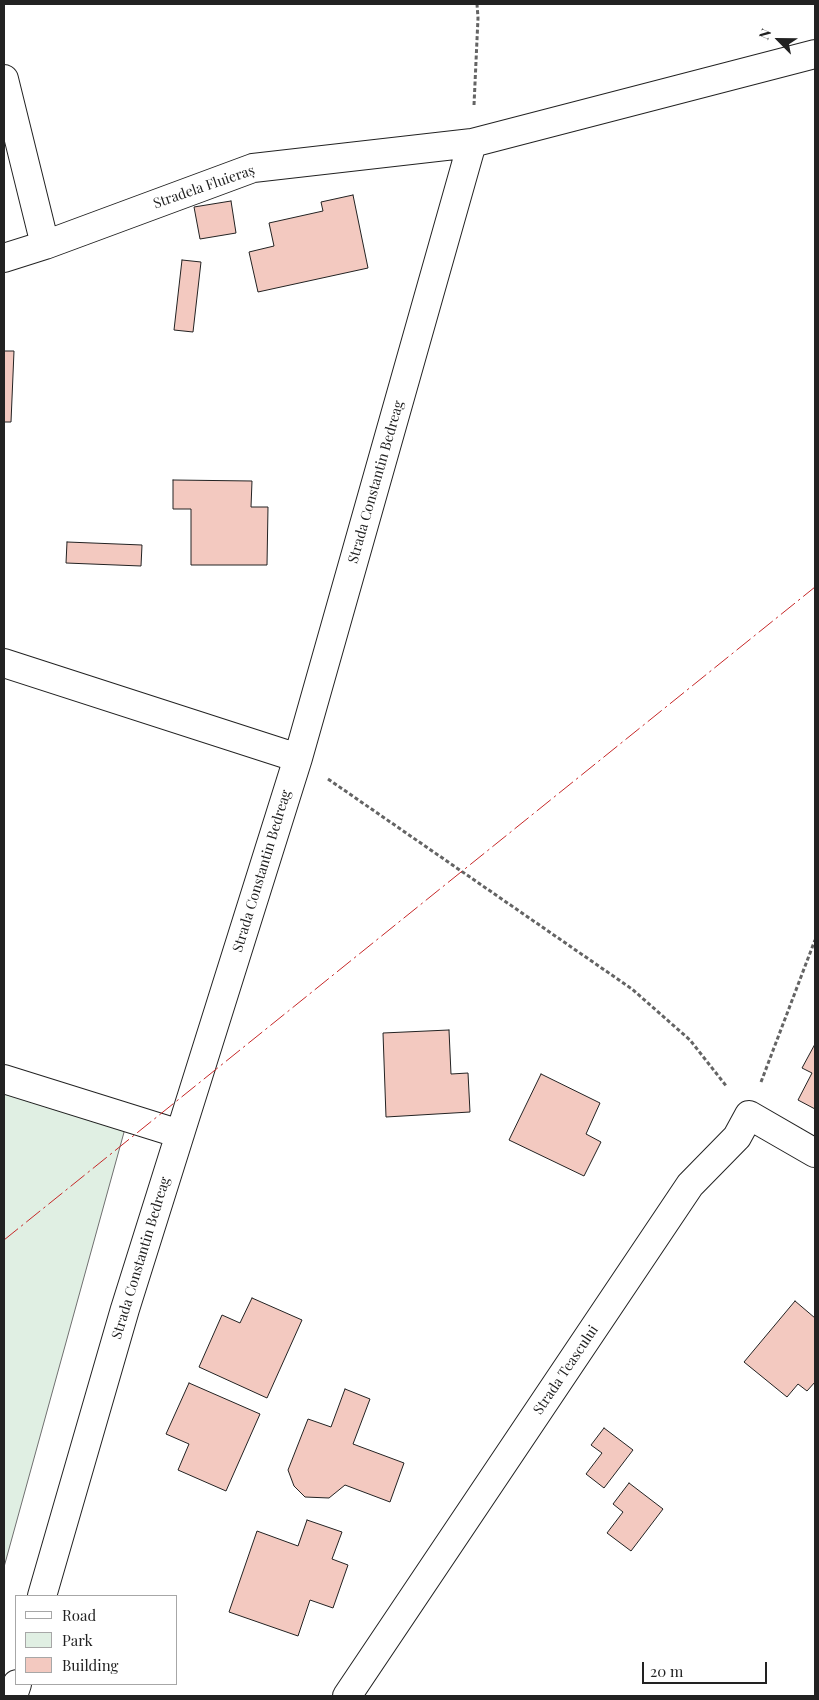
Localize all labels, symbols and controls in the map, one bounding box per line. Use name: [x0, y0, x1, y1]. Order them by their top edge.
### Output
north arrow: [754, 15, 804, 65]
text: N: [754, 26, 775, 42]
street label: Stradela Fluieraș: [151, 162, 257, 212]
street label: Strada Constantin Bedreag: [345, 399, 407, 565]
street label: Strada Constantin Bedreag: [229, 788, 295, 954]
street label: Strada Constantin Bedreag: [108, 1175, 174, 1341]
street label: Strada Teascului: [530, 1322, 602, 1418]
legend: [15, 1595, 178, 1685]
text: Road: [62, 1605, 96, 1625]
text: Park: [62, 1630, 93, 1650]
scale bar: [644, 1652, 769, 1684]
text: Building: [62, 1655, 118, 1675]
text: 20 m: [650, 1661, 683, 1681]

